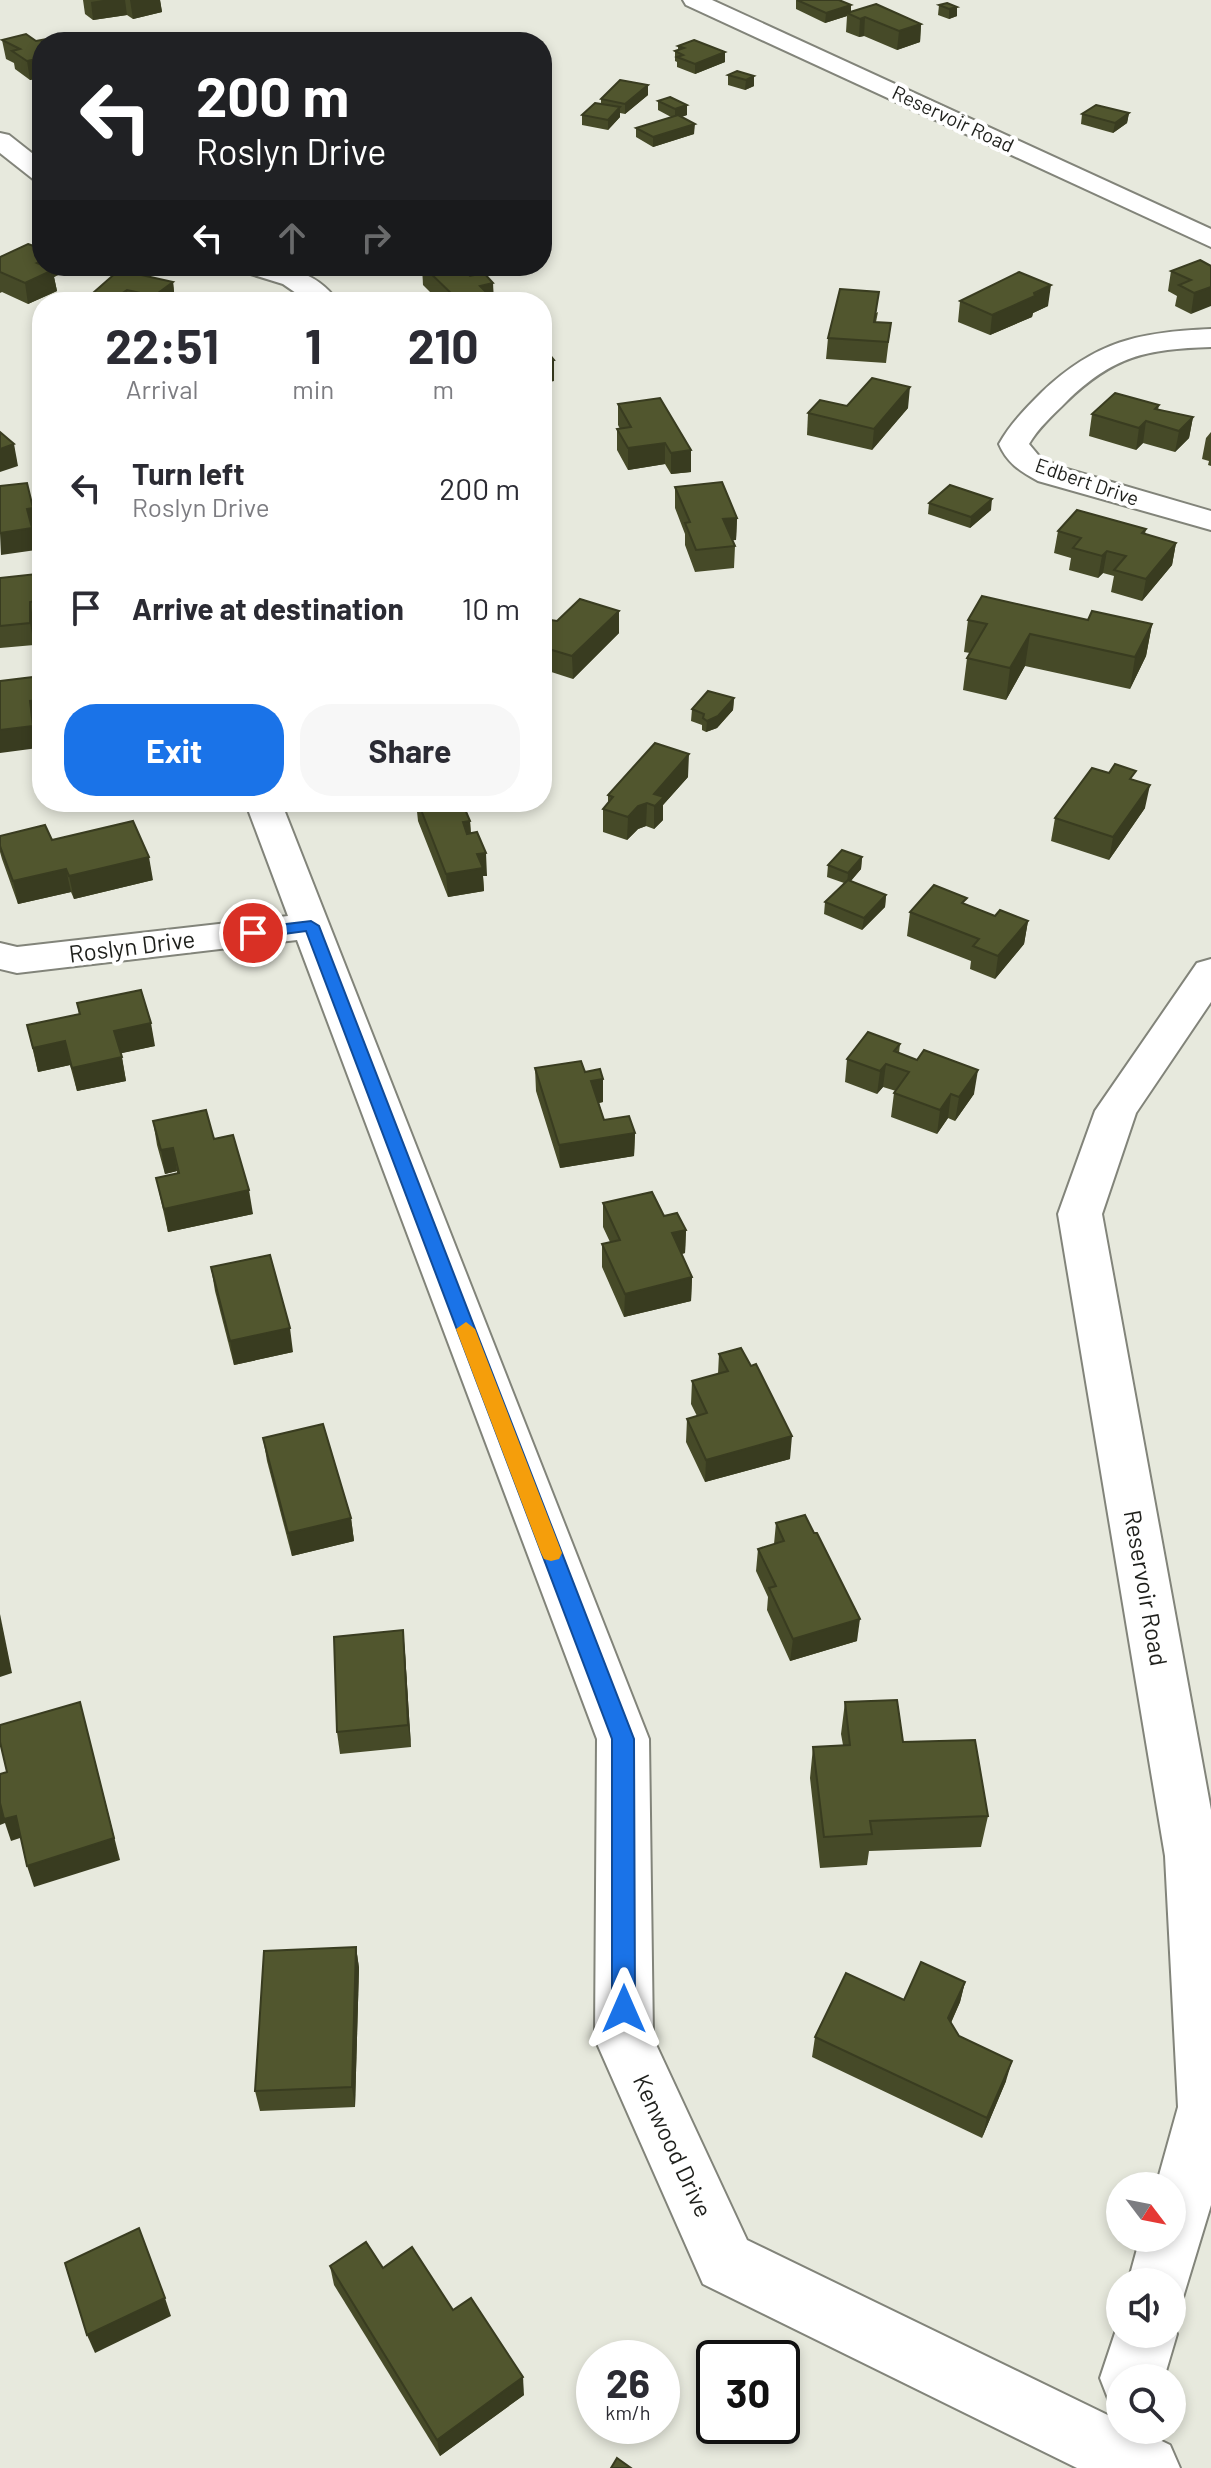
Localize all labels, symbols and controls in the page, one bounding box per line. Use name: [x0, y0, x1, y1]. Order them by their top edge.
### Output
text: 200 m: [196, 61, 349, 128]
icon: left: [64, 64, 168, 168]
street label: Reservoir Road: [889, 79, 1018, 157]
text: Roslyn Drive: [196, 129, 387, 172]
icon: left: [186, 216, 230, 260]
icon: ahead: [270, 216, 314, 260]
icon: right: [354, 216, 398, 260]
text: 22:51: [105, 316, 219, 374]
text: 1: [305, 316, 322, 374]
text: 210: [408, 316, 479, 374]
text: Arrival: [126, 373, 198, 404]
text: min: [292, 373, 334, 404]
text: m: [432, 373, 454, 404]
street label: Edbert Drive: [1032, 452, 1142, 510]
text: Turn left: [132, 455, 245, 491]
icon: left: [64, 466, 108, 510]
text: 200 m: [439, 470, 520, 506]
text: Roslyn Drive: [132, 491, 270, 522]
icon: arrive: [64, 586, 108, 630]
text: Arrive at destination: [132, 590, 404, 626]
text: 10 m: [462, 590, 520, 626]
button: Exit: [64, 704, 284, 796]
button: Share: [300, 704, 520, 796]
pin: [219, 899, 287, 967]
icon: arrive: [231, 911, 275, 955]
street label: Roslyn Drive: [67, 923, 197, 968]
street label: Reservoir Road: [1119, 1508, 1174, 1668]
position arrow: [582, 1967, 666, 2051]
street label: Kenwood Drive: [628, 2069, 719, 2221]
north arrow: [1106, 2172, 1186, 2252]
map controls: [1106, 2172, 1186, 2444]
button: sound: [1106, 2268, 1186, 2348]
speed limit sign: 30: [696, 2340, 800, 2444]
text: 26: [606, 2358, 650, 2406]
button: search: [1106, 2364, 1186, 2444]
text: km/h: [605, 2400, 651, 2424]

